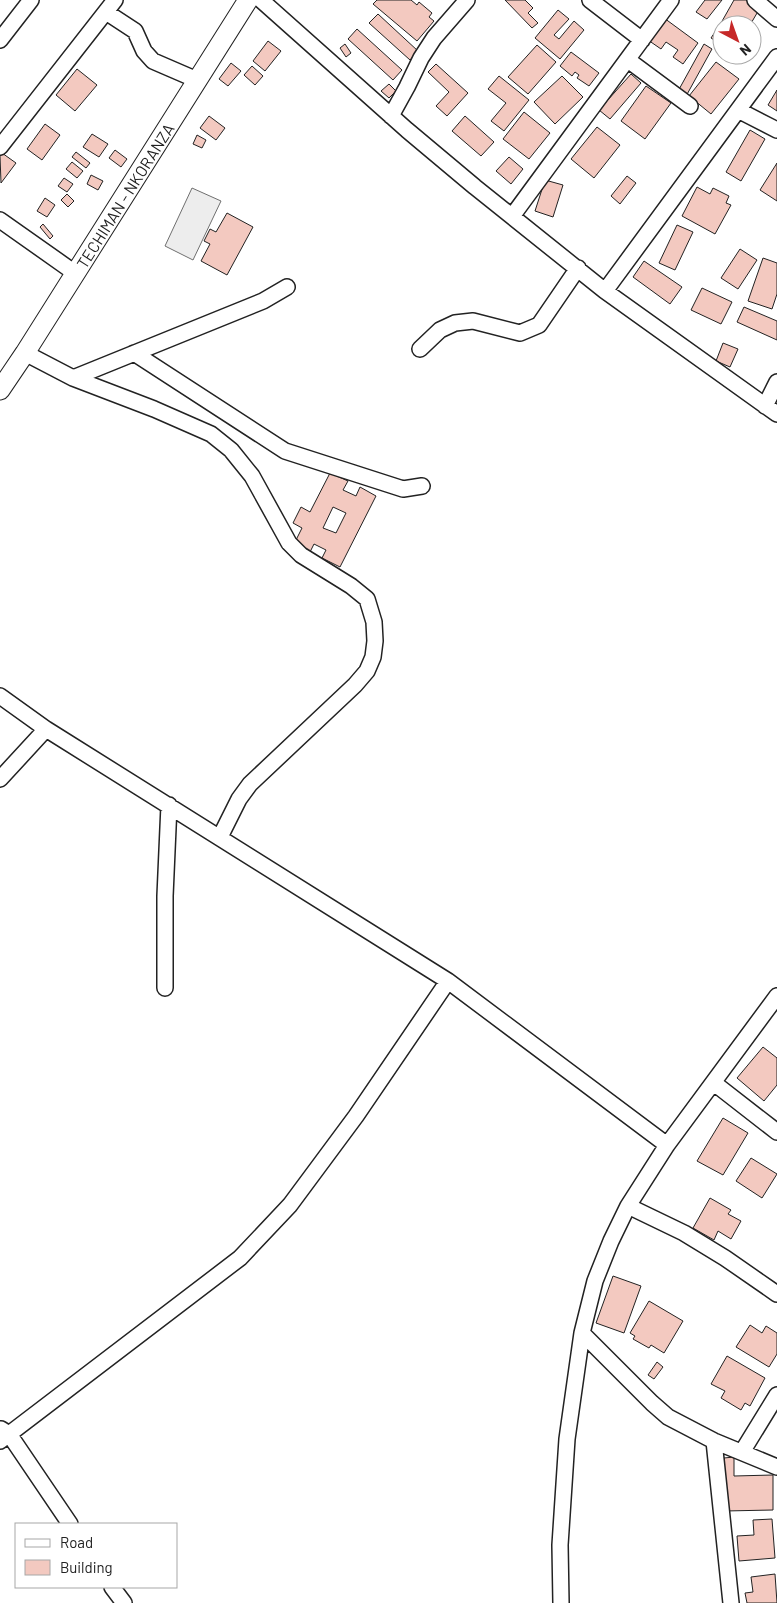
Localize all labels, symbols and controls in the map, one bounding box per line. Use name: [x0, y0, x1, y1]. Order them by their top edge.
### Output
north arrow: [712, 15, 762, 65]
text: N: [737, 41, 755, 60]
street label: TECHIMAN - NKORANZA: [72, 119, 177, 271]
legend: [15, 1523, 178, 1588]
text: Road: [60, 1533, 93, 1551]
text: Building: [60, 1558, 113, 1576]

